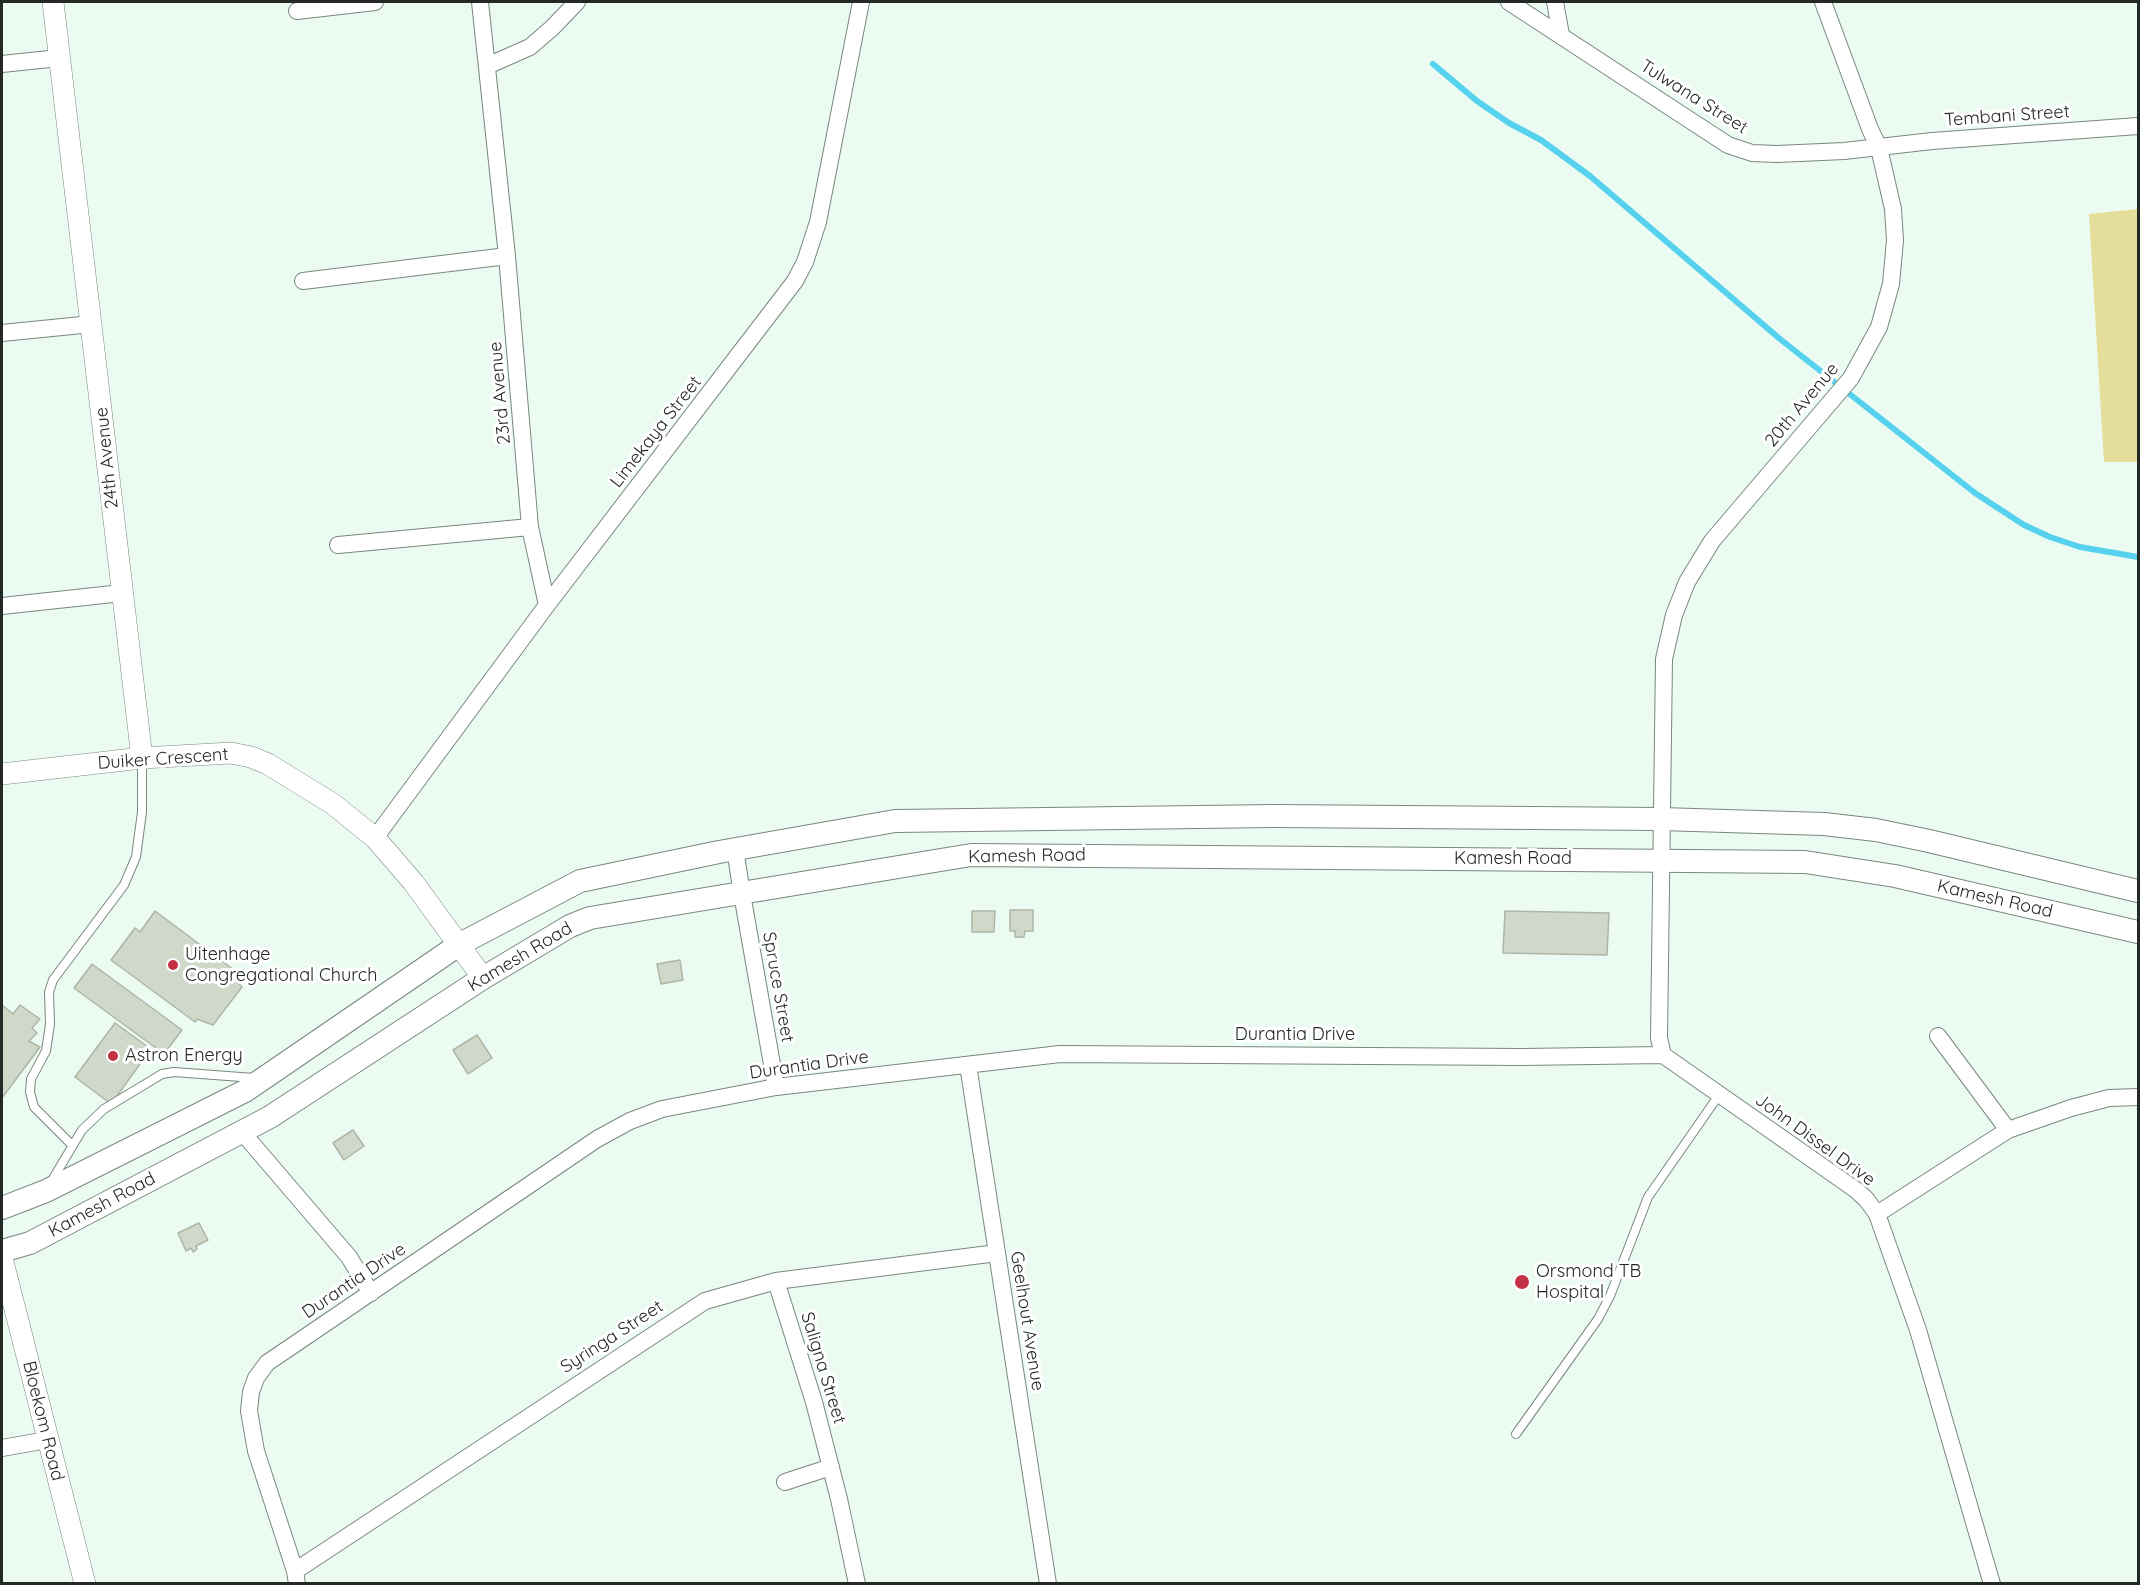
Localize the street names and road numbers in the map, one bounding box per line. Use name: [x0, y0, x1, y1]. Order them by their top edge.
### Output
street label: Tulwana Street: [1636, 55, 1752, 139]
street label: Tembani Street: [1944, 101, 2070, 131]
street label: 23rd Avenue: [485, 341, 515, 445]
street label: 20th Avenue: [1760, 358, 1844, 452]
street label: Limekaya Street: [606, 372, 706, 492]
street label: 24th Avenue: [91, 406, 123, 510]
street label: Duiker Crescent: [97, 744, 229, 774]
street label: Kamesh Road: [968, 844, 1086, 868]
street label: Kamesh Road: [1454, 848, 1572, 870]
street label: Kamesh Road: [1935, 875, 2055, 923]
street label: Kamesh Road: [464, 917, 576, 997]
street label: Spruce Street: [758, 930, 798, 1044]
street label: Durantia Drive: [1235, 1024, 1355, 1046]
street label: Durantia Drive: [748, 1046, 870, 1084]
street label: John Dissel Drive: [1751, 1089, 1879, 1191]
street label: Kamesh Road: [45, 1168, 159, 1242]
street label: Durantia Drive: [298, 1238, 410, 1324]
street label: Geelhout Avenue: [1005, 1250, 1049, 1392]
street label: Syringa Street: [557, 1296, 667, 1378]
street label: Saligna Street: [796, 1310, 850, 1426]
street label: Bloekom Road: [18, 1359, 68, 1483]

